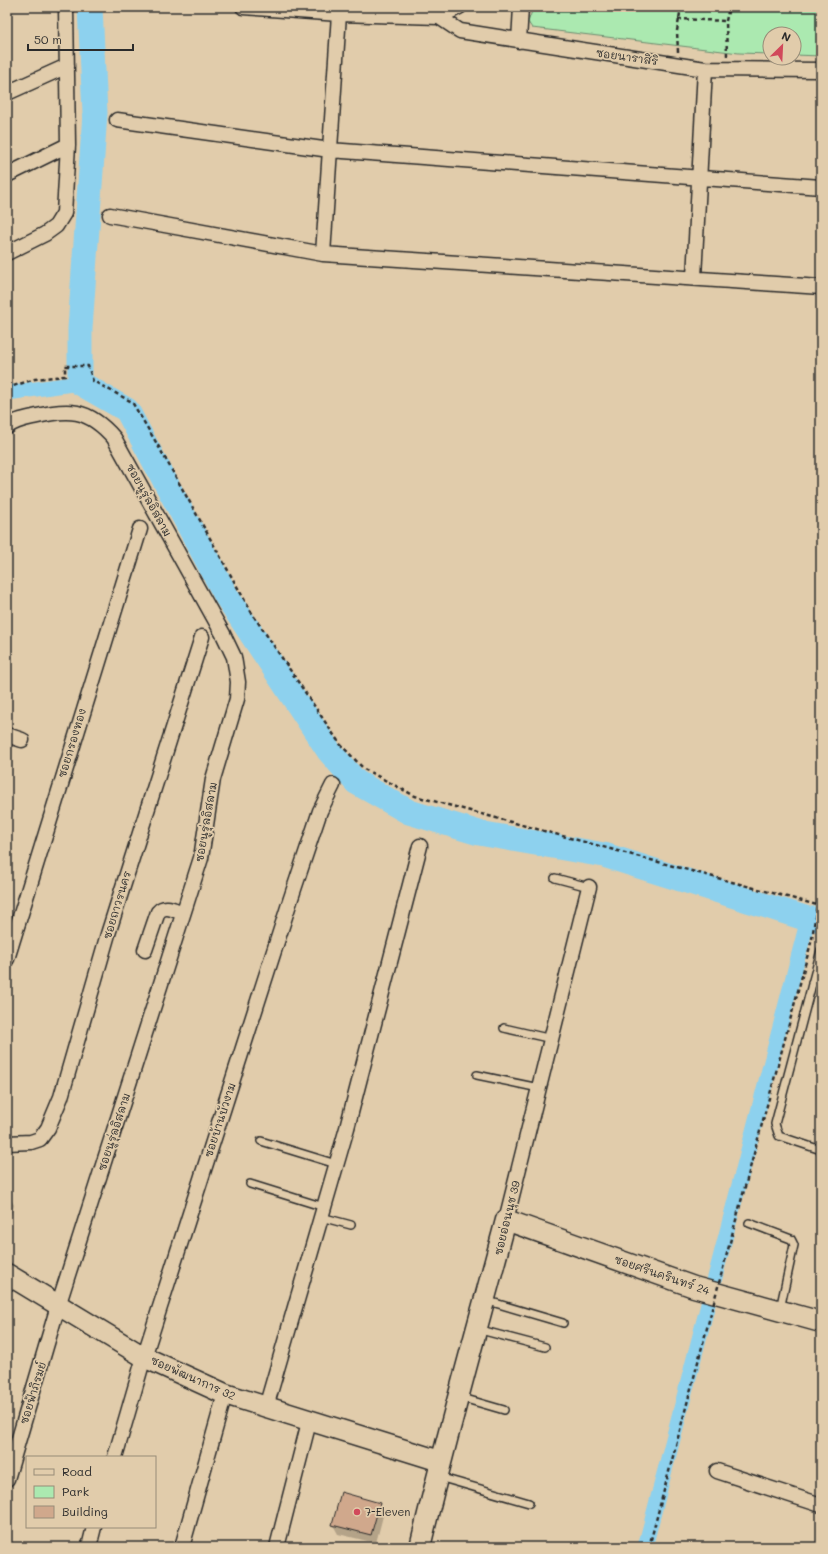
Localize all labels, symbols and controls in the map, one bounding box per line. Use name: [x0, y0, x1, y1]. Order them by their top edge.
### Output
scale bar: [28, 26, 133, 52]
north arrow: [762, 26, 802, 66]
text: N: [779, 28, 793, 45]
text: 50 m: [34, 31, 62, 47]
street label: ซอยนาราสิริ: [595, 45, 659, 68]
street label: ซอยนูรุ่ลอิสลาม: [121, 461, 176, 540]
street label: ซอยกรองทอง: [54, 706, 89, 779]
street label: ซอยนูรุ่ลอิสลาม: [191, 781, 223, 864]
street label: ซอยถาวรนคร: [99, 869, 134, 941]
street label: ซอยบ้านบัวงาม: [200, 1081, 239, 1159]
street label: ซอยนูรุ่ลอิสลาม: [94, 1091, 136, 1174]
street label: ซอยอ่อนนุช 39: [490, 1178, 526, 1258]
street label: ซอยศรีนครินทร์ 24: [613, 1251, 712, 1298]
street label: ซอยพัฒนาการ 32: [149, 1352, 238, 1403]
street label: ซอยฟ้าภิรมย์: [16, 1360, 49, 1426]
legend: [26, 1456, 156, 1528]
text: Road: [62, 1463, 92, 1479]
text: Park: [62, 1483, 89, 1499]
text: Building: [62, 1503, 108, 1519]
place label: 7-Eleven: [365, 1504, 410, 1519]
marker: 7-Eleven: [352, 1507, 362, 1517]

